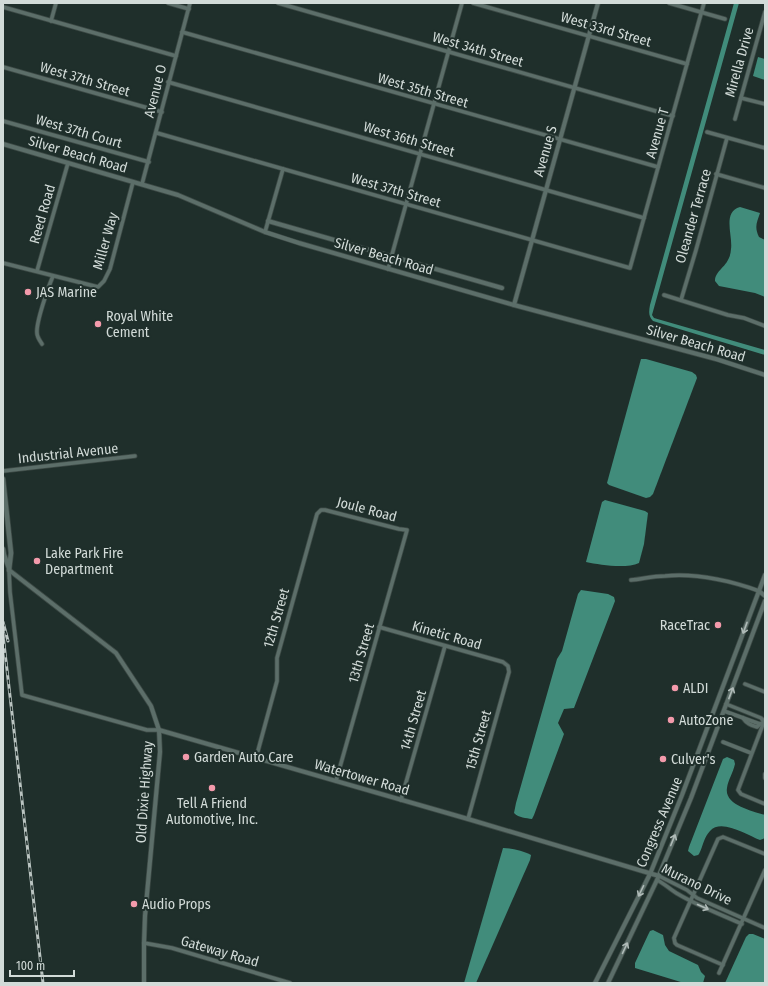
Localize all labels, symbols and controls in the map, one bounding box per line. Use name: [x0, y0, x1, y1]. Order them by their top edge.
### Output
street label: West 33rd Street: [559, 8, 654, 51]
street label: Mirella Drive: [721, 25, 758, 99]
street label: West 34th Street: [430, 28, 526, 71]
street label: West 37th Street: [38, 59, 132, 101]
street label: Avenue O: [141, 63, 170, 119]
street label: West 35th Street: [376, 69, 471, 112]
street label: Avenue T: [642, 105, 673, 160]
street label: West 37th Court: [34, 111, 125, 152]
street label: West 36th Street: [361, 118, 457, 161]
street label: Avenue S: [530, 124, 561, 179]
street label: Silver Beach Road: [26, 132, 129, 177]
street label: Oleander Terrace: [672, 167, 715, 265]
street label: West 37th Street: [349, 170, 443, 212]
street label: Reed Road: [26, 182, 59, 246]
street label: Miller Way: [89, 210, 122, 272]
street label: Silver Beach Road: [332, 234, 435, 279]
place label: JAS Marine: [36, 284, 97, 301]
marker: JAS Marine: [23, 287, 33, 297]
place label: Royal White Cement: [106, 308, 173, 341]
marker: Royal White Cement: [93, 319, 103, 329]
street label: Silver Beach Road: [644, 321, 747, 366]
street label: Industrial Avenue: [17, 440, 119, 467]
street label: Joule Road: [335, 493, 399, 526]
place label: Lake Park Fire Department: [45, 545, 123, 578]
marker: Lake Park Fire Department: [32, 556, 42, 566]
street label: 12th Street: [260, 586, 293, 650]
street label: Kinetic Road: [410, 617, 484, 654]
place label: RaceTrac: [660, 617, 710, 634]
marker: RaceTrac: [713, 620, 723, 630]
street label: 13th Street: [345, 621, 378, 685]
one-way arrow: [741, 621, 749, 633]
place label: ALDI: [683, 680, 708, 697]
marker: ALDI: [670, 683, 680, 693]
one-way arrow: [727, 687, 735, 699]
street label: 14th Street: [397, 688, 430, 752]
street label: 15th Street: [462, 708, 495, 772]
place label: AutoZone: [679, 712, 733, 729]
marker: AutoZone: [666, 715, 676, 725]
street label: Old Dixie Highway: [132, 740, 157, 844]
place label: Garden Auto Care: [194, 749, 293, 766]
place label: Culver's: [671, 751, 715, 768]
marker: Garden Auto Care: [181, 752, 191, 762]
marker: Culver's: [658, 754, 668, 764]
street label: Watertower Road: [312, 756, 411, 799]
street label: Congress Avenue: [633, 774, 686, 870]
marker: Tell A Friend Automotive, Inc.: [207, 783, 217, 793]
place label: Tell A Friend Automotive, Inc.: [166, 795, 258, 828]
one-way arrow: [670, 835, 678, 847]
street label: Murano Drive: [659, 860, 735, 909]
one-way arrow: [637, 885, 644, 897]
place label: Audio Props: [142, 896, 211, 913]
marker: Audio Props: [129, 899, 139, 909]
one-way arrow: [696, 903, 708, 911]
street label: Gateway Road: [179, 932, 261, 971]
one-way arrow: [622, 942, 629, 954]
scale bar: [10, 952, 74, 978]
text: 100 m: [16, 959, 45, 973]

